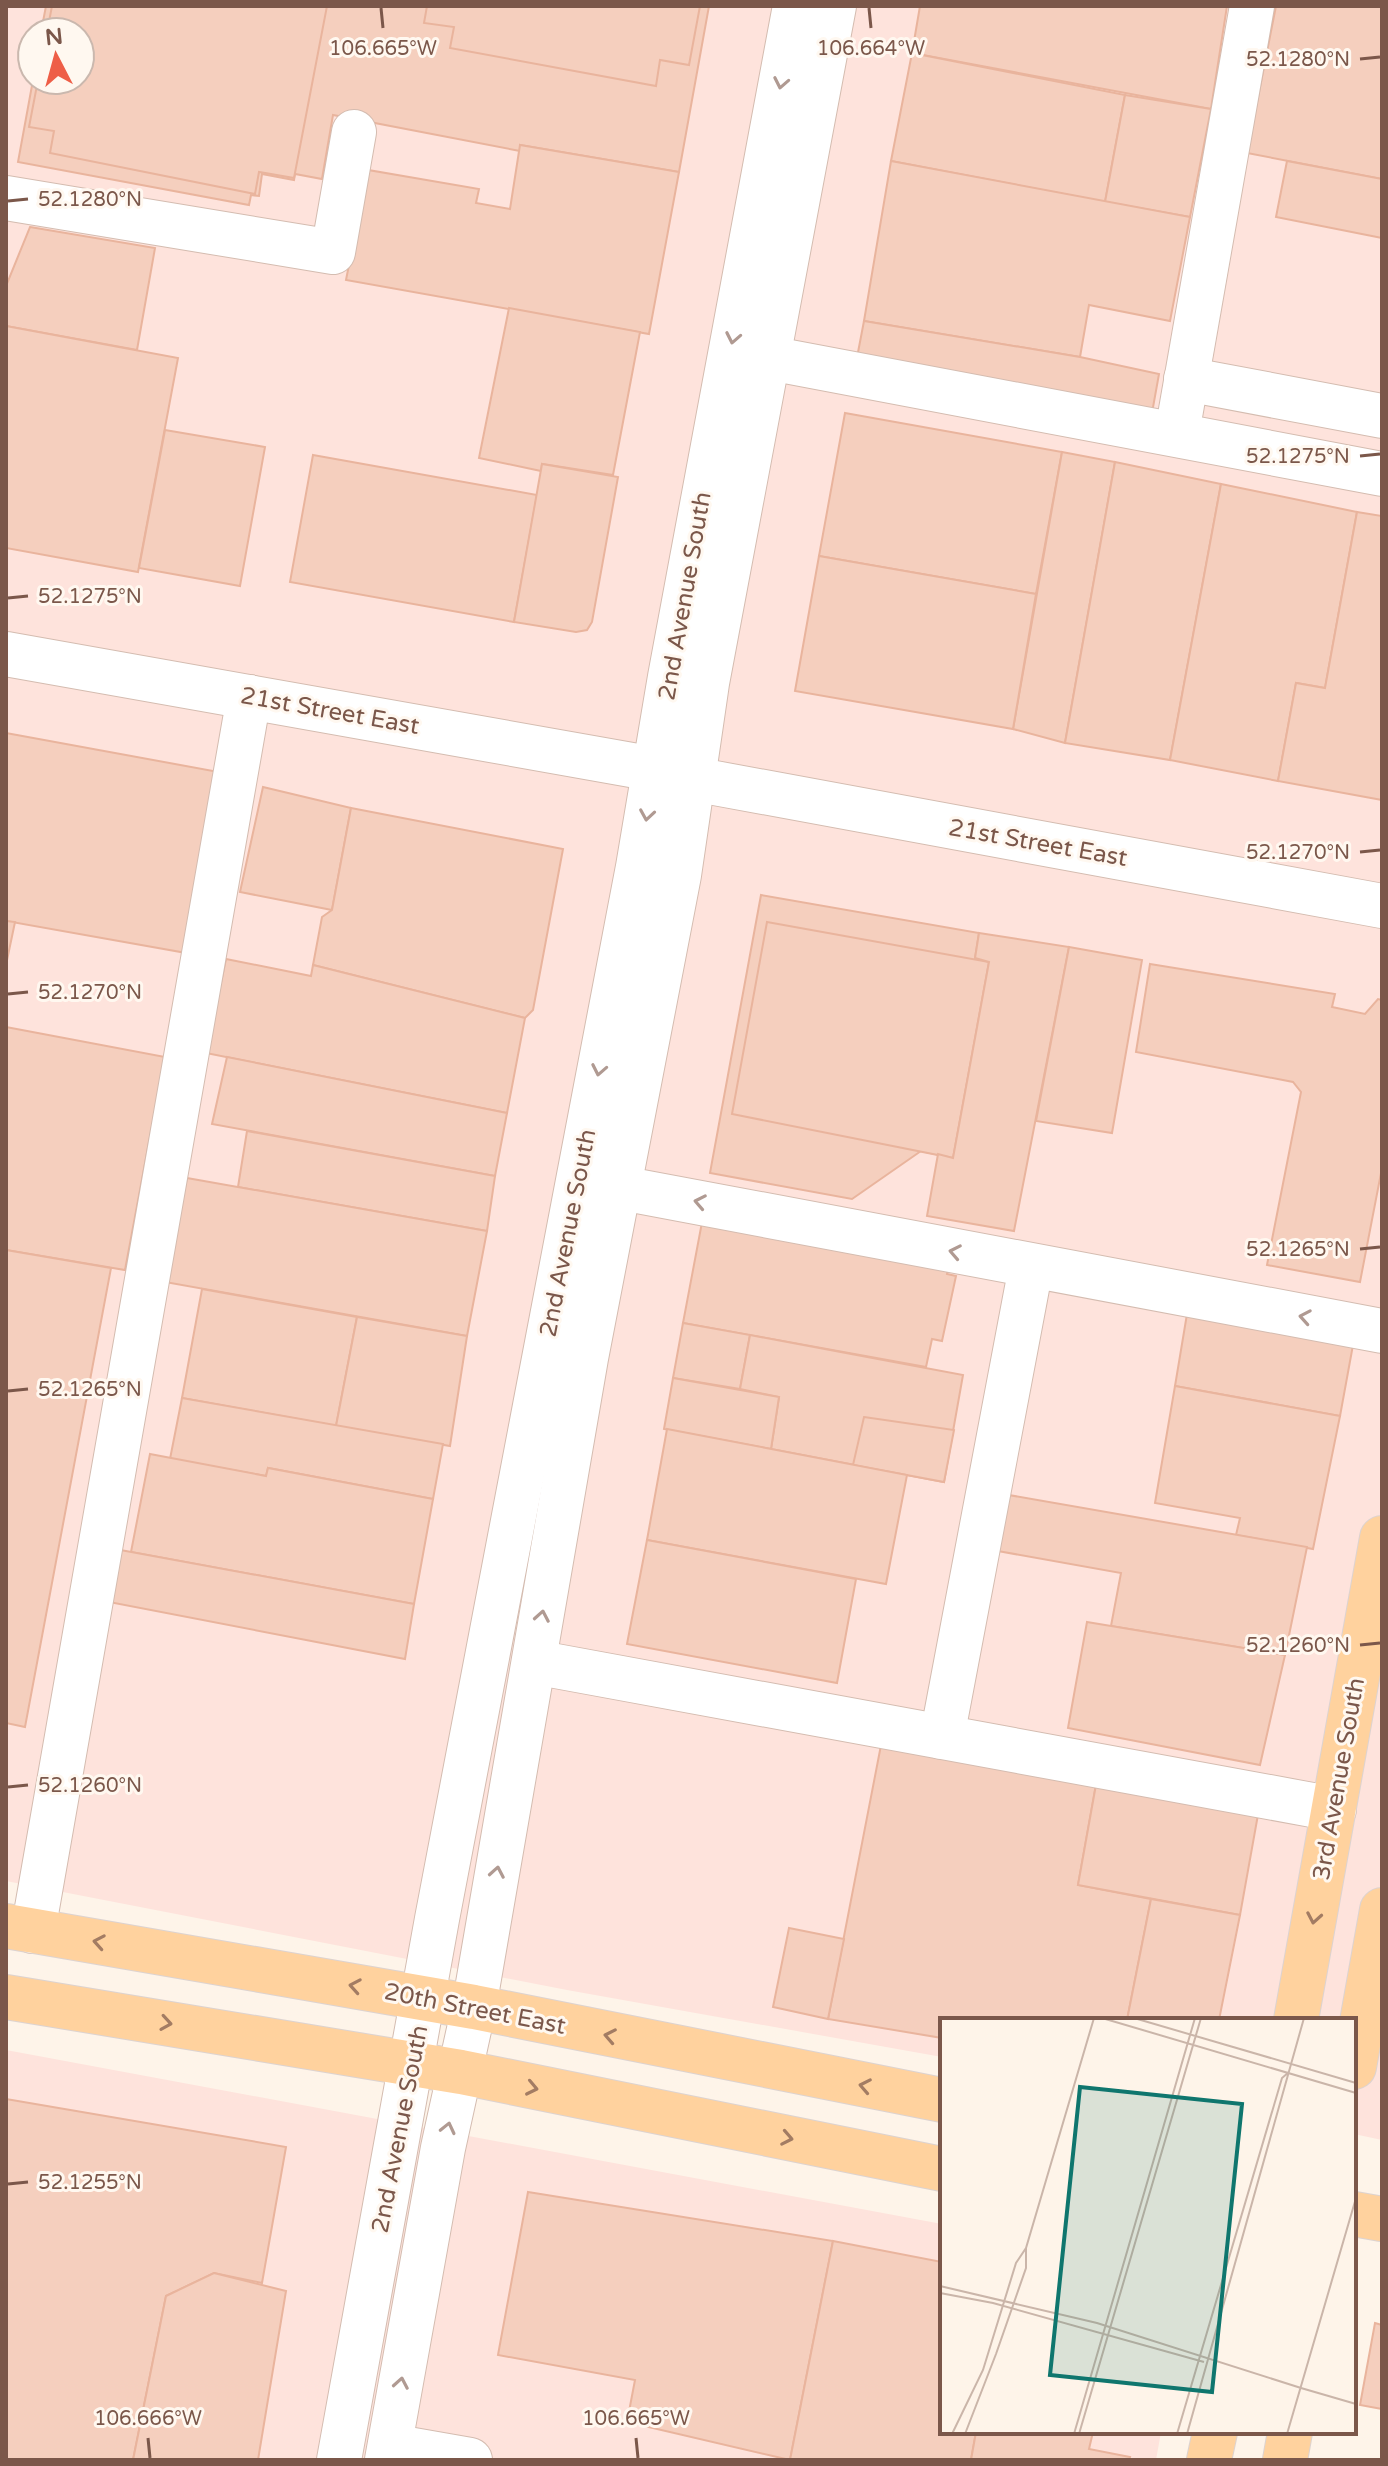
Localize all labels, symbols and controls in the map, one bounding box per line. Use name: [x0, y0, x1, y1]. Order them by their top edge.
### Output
north arrow: [16, 16, 96, 96]
text: N: [44, 23, 64, 51]
text: 106.665°W: [329, 37, 437, 61]
text: 106.664°W: [817, 37, 925, 61]
text: 52.1280°N: [1246, 48, 1350, 72]
one-way arrow: [773, 76, 790, 90]
text: 52.1280°N: [38, 188, 142, 212]
one-way arrow: [725, 331, 742, 345]
text: 52.1275°N: [1246, 445, 1350, 469]
street label: 2nd Avenue South: [652, 490, 718, 702]
text: 52.1275°N: [38, 585, 142, 609]
street label: 21st Street East: [238, 681, 422, 741]
one-way arrow: [639, 808, 656, 821]
street label: 21st Street East: [946, 813, 1130, 873]
text: 52.1270°N: [1246, 841, 1350, 865]
text: 52.1270°N: [38, 981, 142, 1005]
one-way arrow: [592, 1063, 609, 1077]
street label: 2nd Avenue South: [534, 1127, 602, 1339]
one-way arrow: [693, 1195, 706, 1212]
text: 52.1265°N: [1246, 1238, 1350, 1262]
one-way arrow: [948, 1245, 962, 1262]
one-way arrow: [1298, 1310, 1312, 1327]
text: 52.1265°N: [38, 1378, 142, 1402]
one-way arrow: [532, 1609, 549, 1623]
text: 52.1260°N: [1246, 1634, 1350, 1658]
street label: 3rd Avenue South: [1307, 1675, 1371, 1883]
text: 52.1260°N: [38, 1774, 142, 1798]
one-way arrow: [488, 1866, 505, 1879]
one-way arrow: [1307, 1912, 1324, 1925]
one-way arrow: [92, 1934, 106, 1951]
street label: 20th Street East: [382, 1977, 568, 2041]
one-way arrow: [348, 1978, 362, 1995]
one-way arrow: [159, 2014, 173, 2031]
inset map: [940, 2018, 1356, 2434]
street label: 2nd Avenue South: [366, 2023, 434, 2235]
one-way arrow: [604, 2028, 617, 2045]
one-way arrow: [859, 2078, 872, 2095]
one-way arrow: [525, 2079, 538, 2096]
one-way arrow: [439, 2121, 456, 2135]
one-way arrow: [780, 2129, 793, 2146]
text: 52.1255°N: [38, 2171, 142, 2195]
one-way arrow: [392, 2376, 409, 2390]
text: 106.666°W: [94, 2407, 202, 2431]
text: 106.665°W: [582, 2407, 690, 2431]

